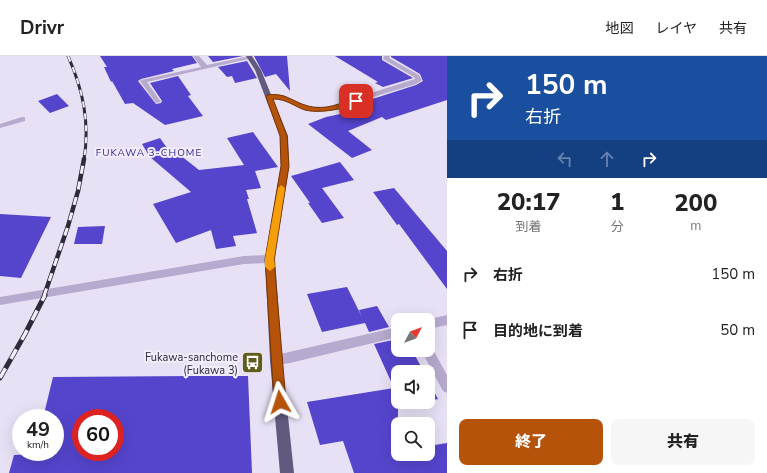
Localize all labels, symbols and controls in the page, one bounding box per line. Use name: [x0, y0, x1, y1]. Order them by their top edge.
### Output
text: Drivr: [20, 15, 64, 41]
text: 地図: [605, 19, 633, 38]
text: レイヤ: [655, 19, 697, 38]
text: 共有: [719, 19, 747, 38]
text: 150 m: [525, 66, 608, 104]
icon: right: [459, 72, 511, 124]
pin: [339, 84, 373, 118]
icon: arrive: [345, 90, 367, 112]
text: 右折: [525, 105, 561, 129]
district label: FUKAWA 3-CHOME: [96, 146, 202, 160]
icon: left: [554, 148, 576, 170]
icon: ahead: [596, 148, 618, 170]
icon: right: [638, 148, 660, 170]
text: 20:17: [497, 186, 560, 218]
text: 1: [610, 186, 625, 218]
text: 200: [674, 187, 717, 219]
text: m: [690, 217, 701, 235]
text: 到着: [516, 218, 542, 236]
text: 分: [611, 218, 624, 236]
icon: right: [459, 263, 481, 285]
text: 150 m: [711, 264, 755, 284]
text: 右折: [493, 265, 523, 285]
north arrow: [391, 313, 435, 357]
map controls: [391, 313, 435, 461]
icon: arrive: [459, 319, 481, 341]
text: 50 m: [720, 320, 755, 340]
text: 目的地に到着: [493, 321, 583, 341]
place label: Fukawa-sanchome (Fukawa 3): [145, 350, 238, 378]
bus stop icon: Fukawa-sanchome (Fukawa 3): [240, 350, 266, 376]
button: sound: [391, 365, 435, 409]
position arrow: [259, 381, 301, 423]
speed limit sign: 60: [72, 409, 124, 461]
text: 49: [26, 416, 50, 443]
button: search: [391, 417, 435, 461]
button: 終了: [459, 419, 603, 465]
button: 共有: [611, 419, 755, 465]
text: km/h: [27, 438, 49, 452]

